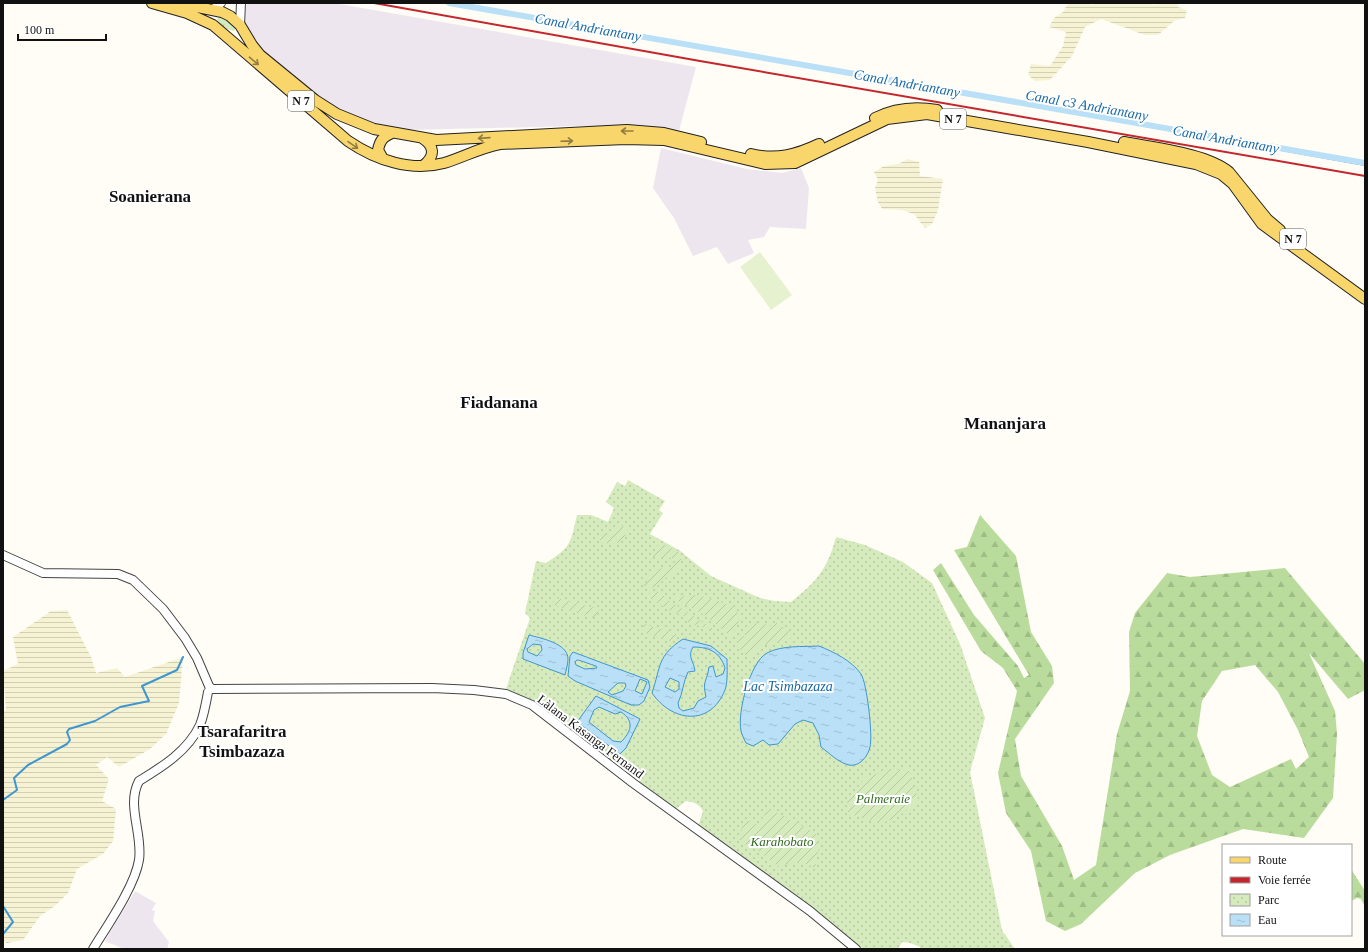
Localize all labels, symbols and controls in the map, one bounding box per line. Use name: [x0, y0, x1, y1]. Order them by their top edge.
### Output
water label: Canal Andriantany: [534, 11, 643, 44]
scale bar: [18, 16, 106, 42]
text: 100 m: [24, 23, 55, 37]
one-way arrow: [248, 56, 259, 65]
water label: Canal Andriantany: [853, 67, 962, 100]
water label: Canal c3 Andriantany: [1024, 87, 1150, 124]
road number: N 7: [288, 91, 314, 111]
road number: N 7: [940, 109, 966, 129]
water label: Canal Andriantany: [1172, 123, 1281, 156]
one-way arrow: [621, 127, 634, 135]
one-way arrow: [478, 134, 491, 141]
one-way arrow: [560, 138, 573, 145]
one-way arrow: [347, 140, 358, 149]
district label: Soanierana: [109, 187, 192, 206]
road number: N 7: [1280, 229, 1306, 249]
district label: Fiadanana: [460, 393, 538, 412]
district label: Mananjara: [964, 414, 1047, 433]
water label: Lac Tsimbazaza: [742, 679, 833, 694]
street label: Làlana Kasanga Fernand: [535, 692, 647, 782]
district label: Tsarafaritra Tsimbazaza: [197, 722, 287, 761]
park label: Palmeraie: [855, 791, 910, 806]
park label: Karahobato: [750, 834, 814, 849]
legend: [1222, 844, 1352, 936]
text: Route: [1258, 853, 1287, 867]
text: Voie ferrée: [1258, 873, 1311, 887]
text: Parc: [1258, 893, 1279, 907]
text: Eau: [1258, 913, 1277, 927]

